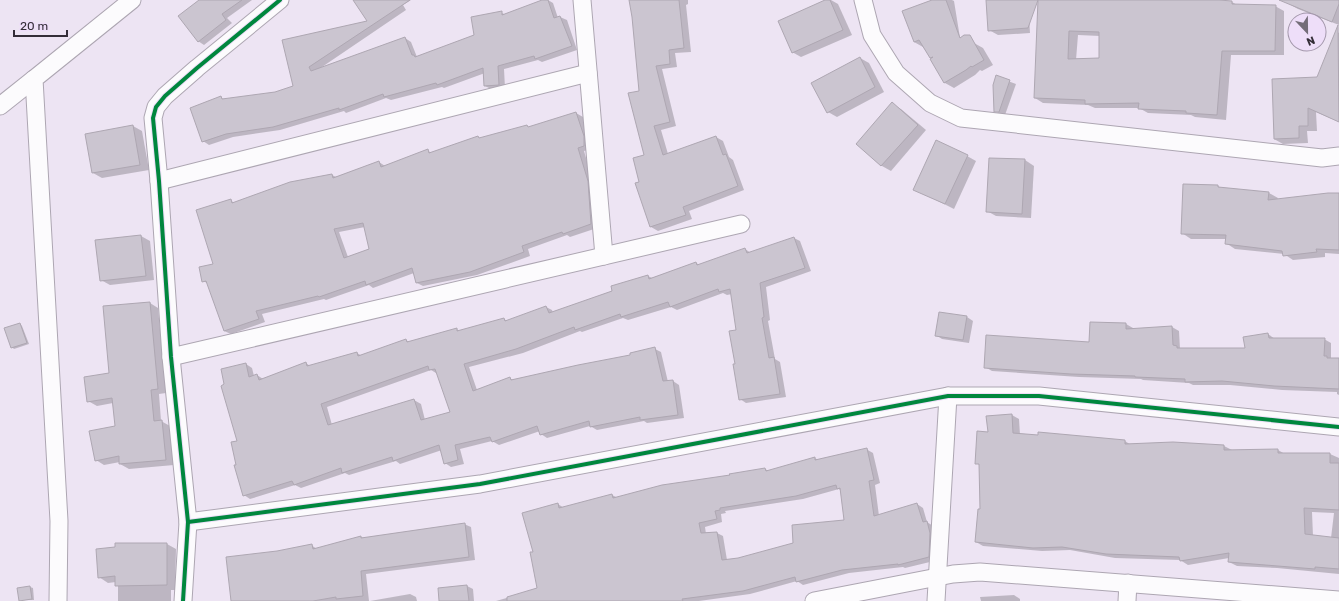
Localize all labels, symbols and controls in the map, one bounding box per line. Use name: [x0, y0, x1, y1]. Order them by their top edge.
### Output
scale bar: [14, 12, 67, 38]
north arrow: [1287, 12, 1327, 52]
text: 20 m: [20, 19, 48, 33]
text: N: [1304, 33, 1317, 48]

